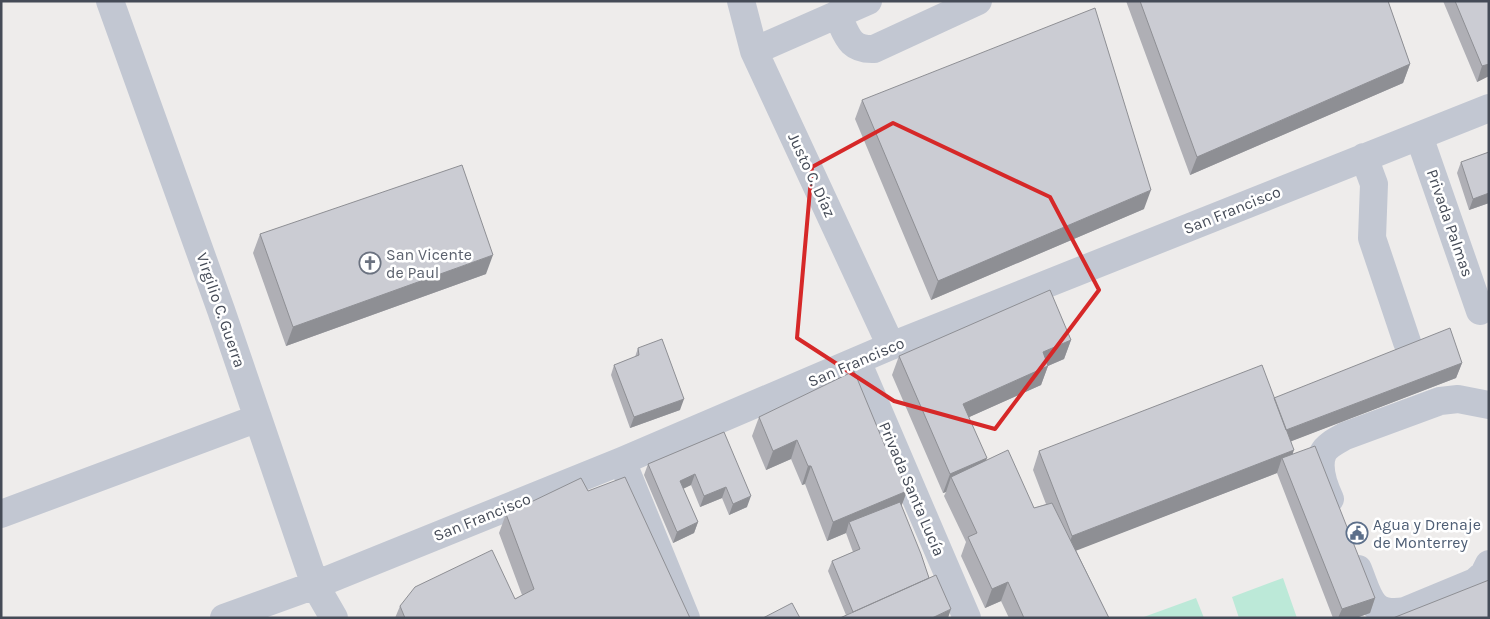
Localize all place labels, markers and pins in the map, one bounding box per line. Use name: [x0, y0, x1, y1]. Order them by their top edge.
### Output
place label: San Vicente de Paul: [386, 245, 472, 282]
church icon: San Vicente de Paul: [358, 251, 382, 275]
place label: Agua y Drenaje de Monterrey: [1373, 515, 1481, 552]
public building icon: Agua y Drenaje de Monterrey: [1345, 521, 1369, 545]

